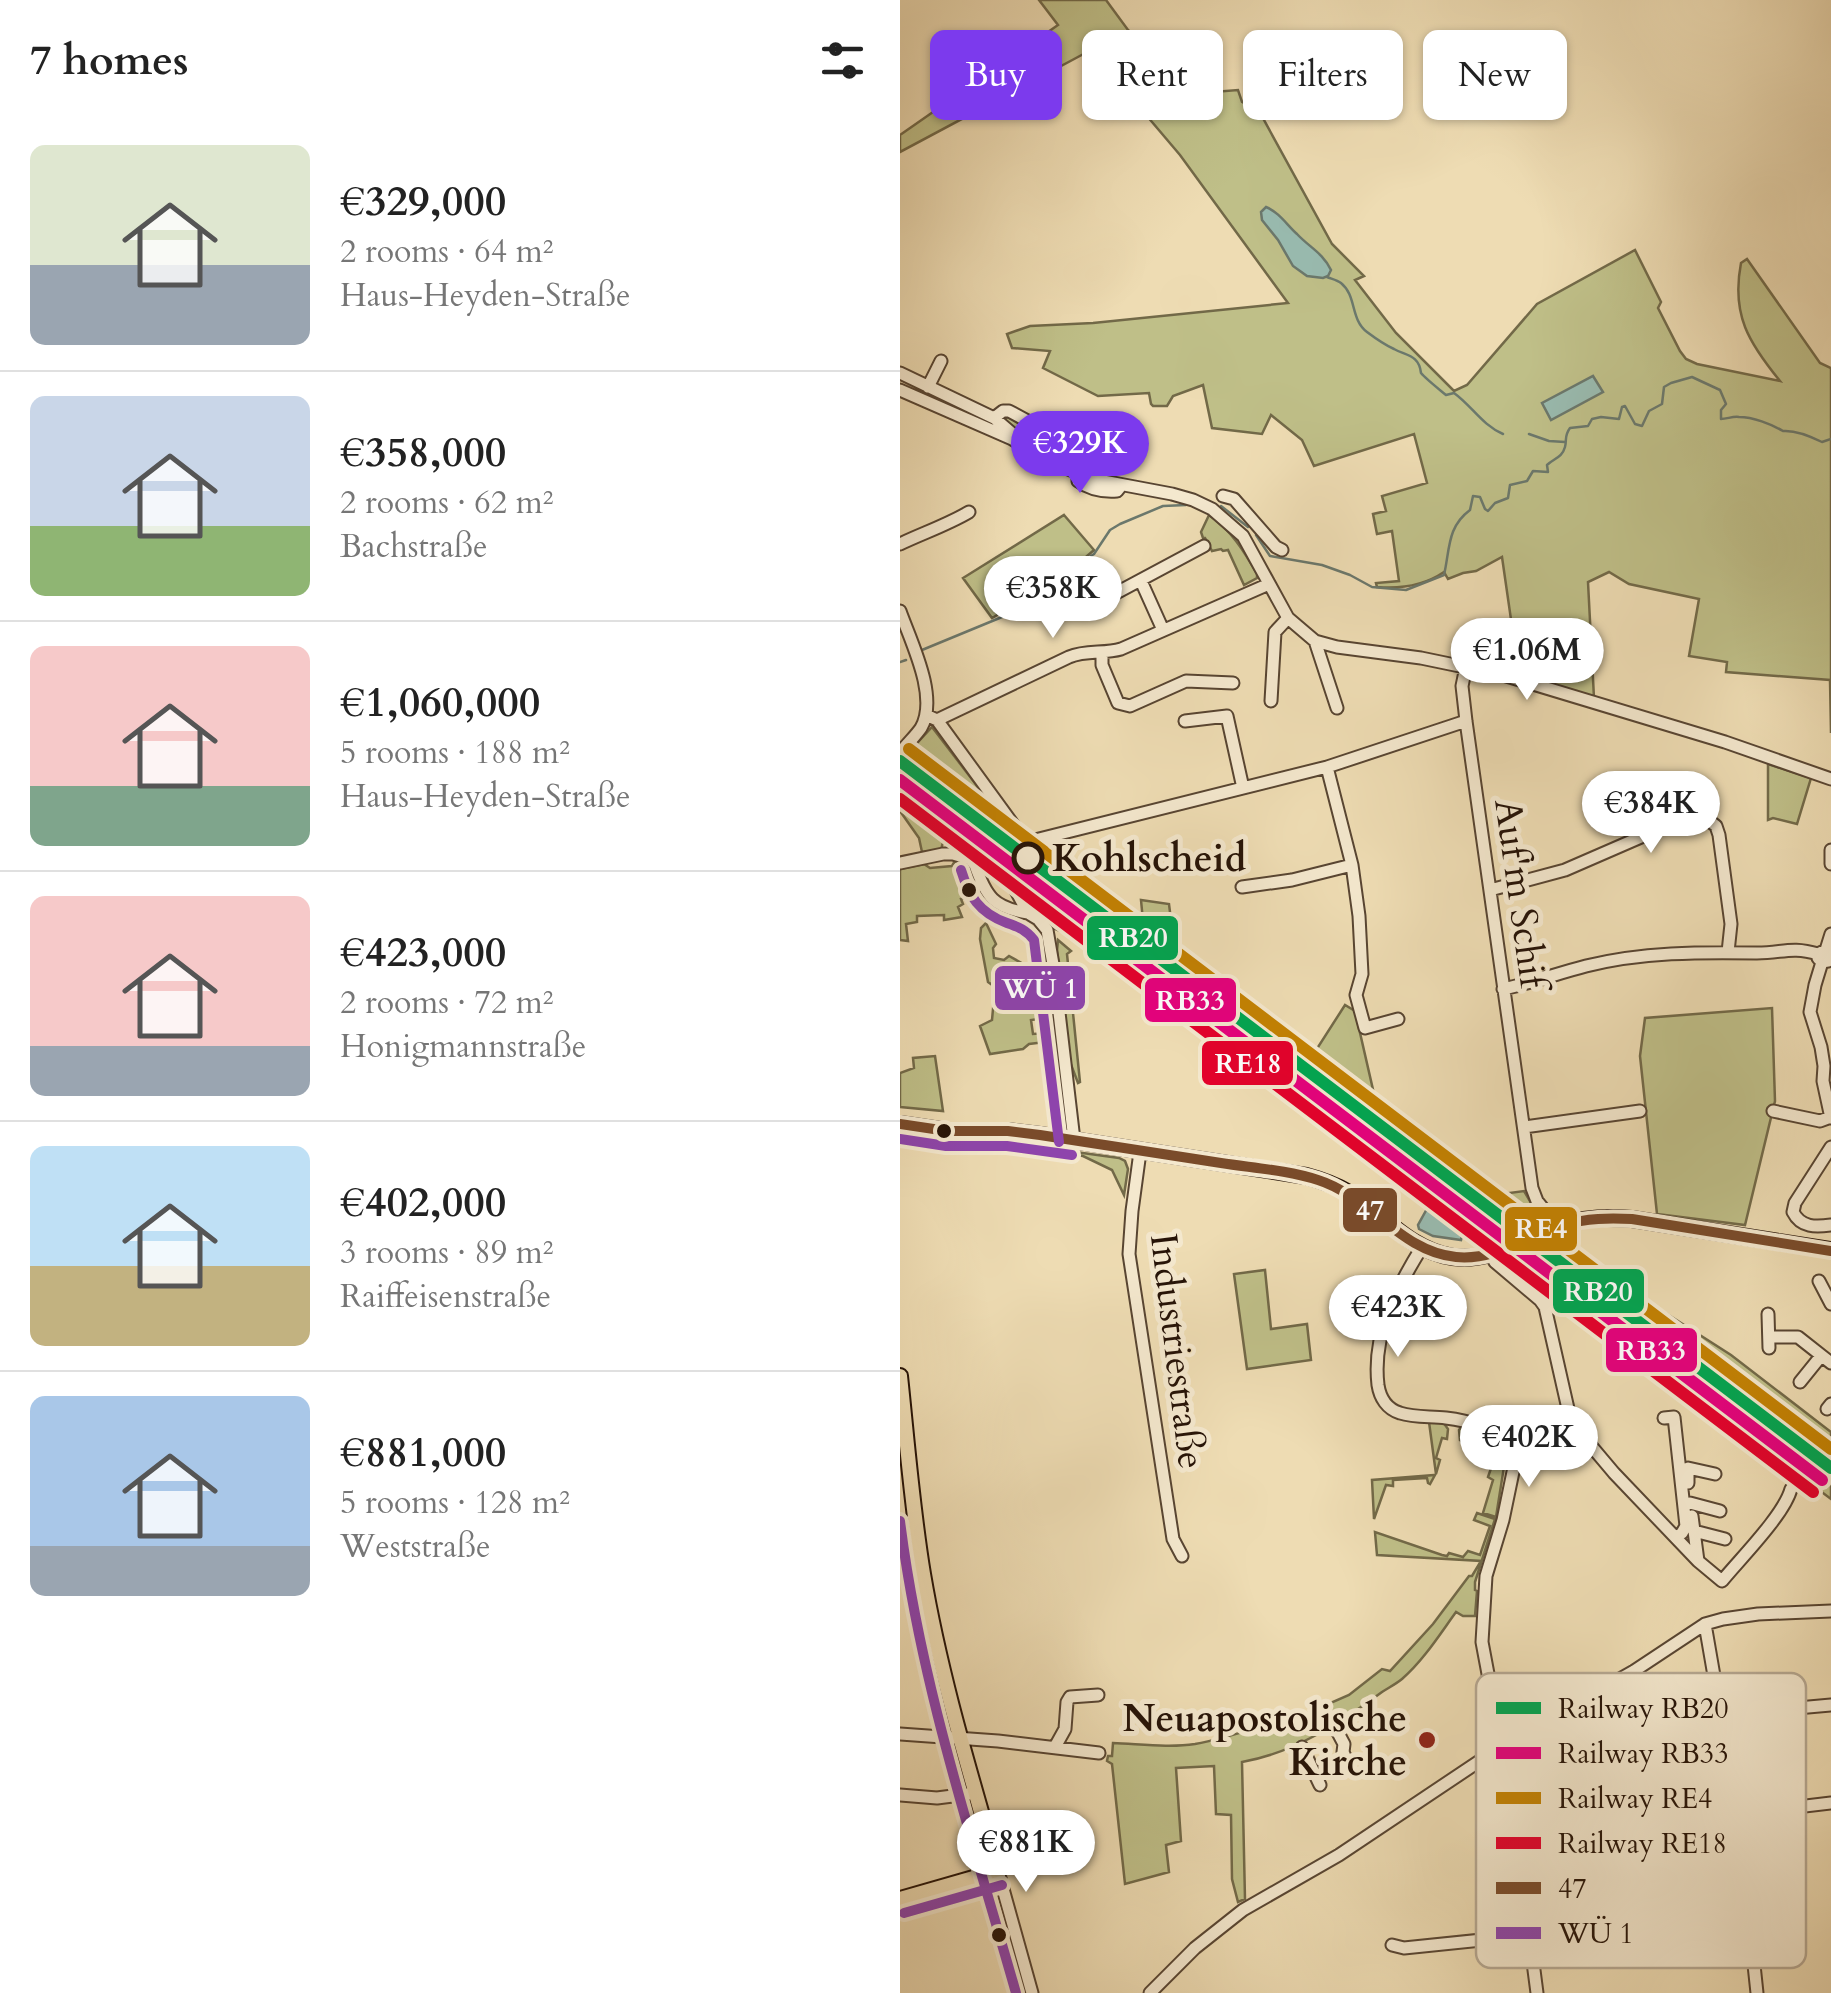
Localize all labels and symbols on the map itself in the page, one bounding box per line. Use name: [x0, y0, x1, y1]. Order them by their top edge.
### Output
pin: €329K: [1010, 411, 1150, 496]
pin: €358K: [983, 556, 1123, 641]
pin: €1.06M: [1446, 618, 1608, 703]
pin: €384K: [1581, 771, 1721, 856]
street label: Auf'm Schif: [1481, 795, 1560, 997]
place label: Kohlscheid: [1052, 833, 1247, 885]
marker: Kohlscheid: [1013, 843, 1043, 873]
unlabelled marker: [959, 880, 979, 900]
line badge: RB20: [1085, 914, 1180, 962]
text: RB20: [1098, 919, 1168, 957]
line badge: WÜ 1: [993, 964, 1087, 1012]
text: WÜ 1: [1001, 970, 1078, 1008]
line badge: RB33: [1143, 976, 1238, 1024]
text: RB33: [1155, 982, 1225, 1020]
line badge: RE18: [1200, 1039, 1295, 1087]
text: RE18: [1214, 1045, 1282, 1083]
unlabelled marker: [934, 1121, 954, 1141]
line badge: 47: [1341, 1186, 1399, 1234]
text: 47: [1356, 1192, 1384, 1230]
line badge: RE4: [1503, 1205, 1579, 1253]
text: RE4: [1515, 1210, 1567, 1248]
street label: Industriestraße: [1137, 1230, 1217, 1472]
line badge: RB20: [1551, 1267, 1646, 1315]
text: RB20: [1563, 1273, 1633, 1311]
pin: €423K: [1328, 1275, 1468, 1360]
line badge: RB33: [1604, 1326, 1699, 1374]
text: RB33: [1616, 1332, 1686, 1370]
pin: €402K: [1459, 1405, 1599, 1490]
legend: [1476, 1673, 1806, 1968]
text: Railway RB20: [1558, 1690, 1728, 1728]
place label: Neuapostolische Kirche: [1122, 1693, 1407, 1789]
marker: Neuapostolische Kirche: [1416, 1729, 1438, 1751]
text: Railway RB33: [1558, 1735, 1728, 1773]
text: Railway RE4: [1558, 1780, 1712, 1818]
pin: €881K: [956, 1810, 1096, 1895]
text: Railway RE18: [1558, 1825, 1727, 1863]
text: 47: [1558, 1870, 1587, 1908]
text: WÜ 1: [1557, 1915, 1634, 1953]
unlabelled marker: [989, 1925, 1009, 1945]

